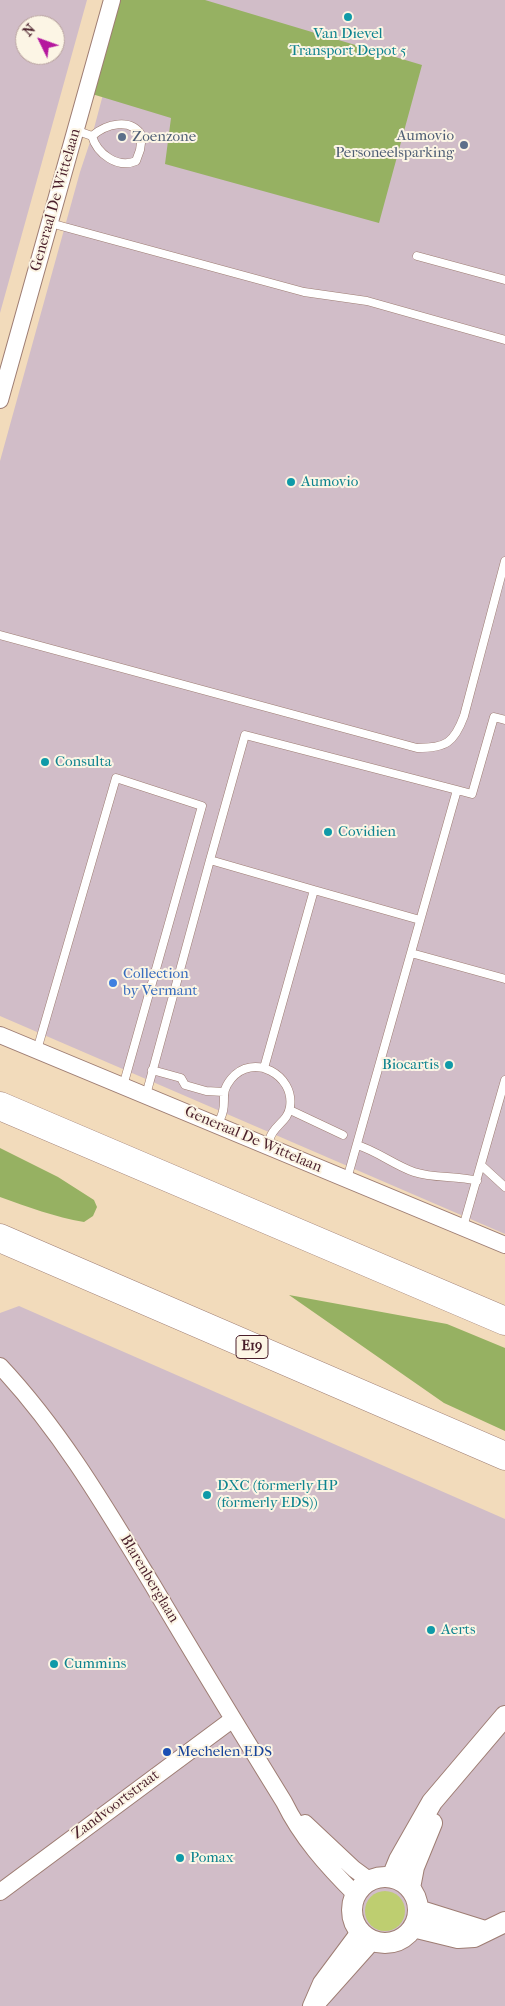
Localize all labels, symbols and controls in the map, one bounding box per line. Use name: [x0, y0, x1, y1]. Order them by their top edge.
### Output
marker: Van Dievel Transport Depot 5: [342, 11, 354, 23]
north arrow: [15, 15, 65, 65]
text: N: [19, 21, 39, 40]
place label: Van Dievel Transport Depot 5: [290, 25, 406, 60]
street label: Generaal De Wittelaan: [27, 127, 85, 273]
place label: Aumovio Personeelsparking: [335, 127, 454, 162]
place label: Zoenzone: [132, 128, 196, 146]
marker: Zoenzone: [116, 131, 128, 143]
marker: Aumovio Personeelsparking: [458, 139, 470, 151]
place label: Aumovio: [301, 473, 358, 491]
marker: Aumovio: [285, 476, 297, 488]
place label: Consulta: [55, 753, 112, 771]
marker: Consulta: [39, 756, 51, 768]
place label: Covidien: [338, 823, 396, 841]
marker: Covidien: [322, 826, 334, 838]
place label: Collection by Vermant: [123, 965, 198, 1000]
marker: Collection by Vermant: [107, 977, 119, 989]
place label: Biocartis: [382, 1056, 439, 1074]
marker: Biocartis: [443, 1059, 455, 1071]
street label: Generaal De Wittelaan: [182, 1103, 324, 1177]
road number: E19: [236, 1335, 268, 1358]
place label: DXC (formerly HP (formerly EDS)): [217, 1477, 338, 1512]
marker: DXC (formerly HP (formerly EDS)): [201, 1489, 213, 1501]
street label: Blarenberglaan: [116, 1532, 182, 1626]
place label: Aerts: [441, 1621, 475, 1639]
marker: Aerts: [425, 1624, 437, 1636]
place label: Cummins: [64, 1655, 126, 1673]
marker: Cummins: [48, 1658, 60, 1670]
place label: Mechelen EDS: [177, 1743, 272, 1761]
marker: Mechelen EDS: [161, 1746, 173, 1758]
street label: Zandvoortstraat: [69, 1766, 163, 1844]
place label: Pomax: [190, 1849, 233, 1867]
marker: Pomax: [174, 1852, 186, 1864]

